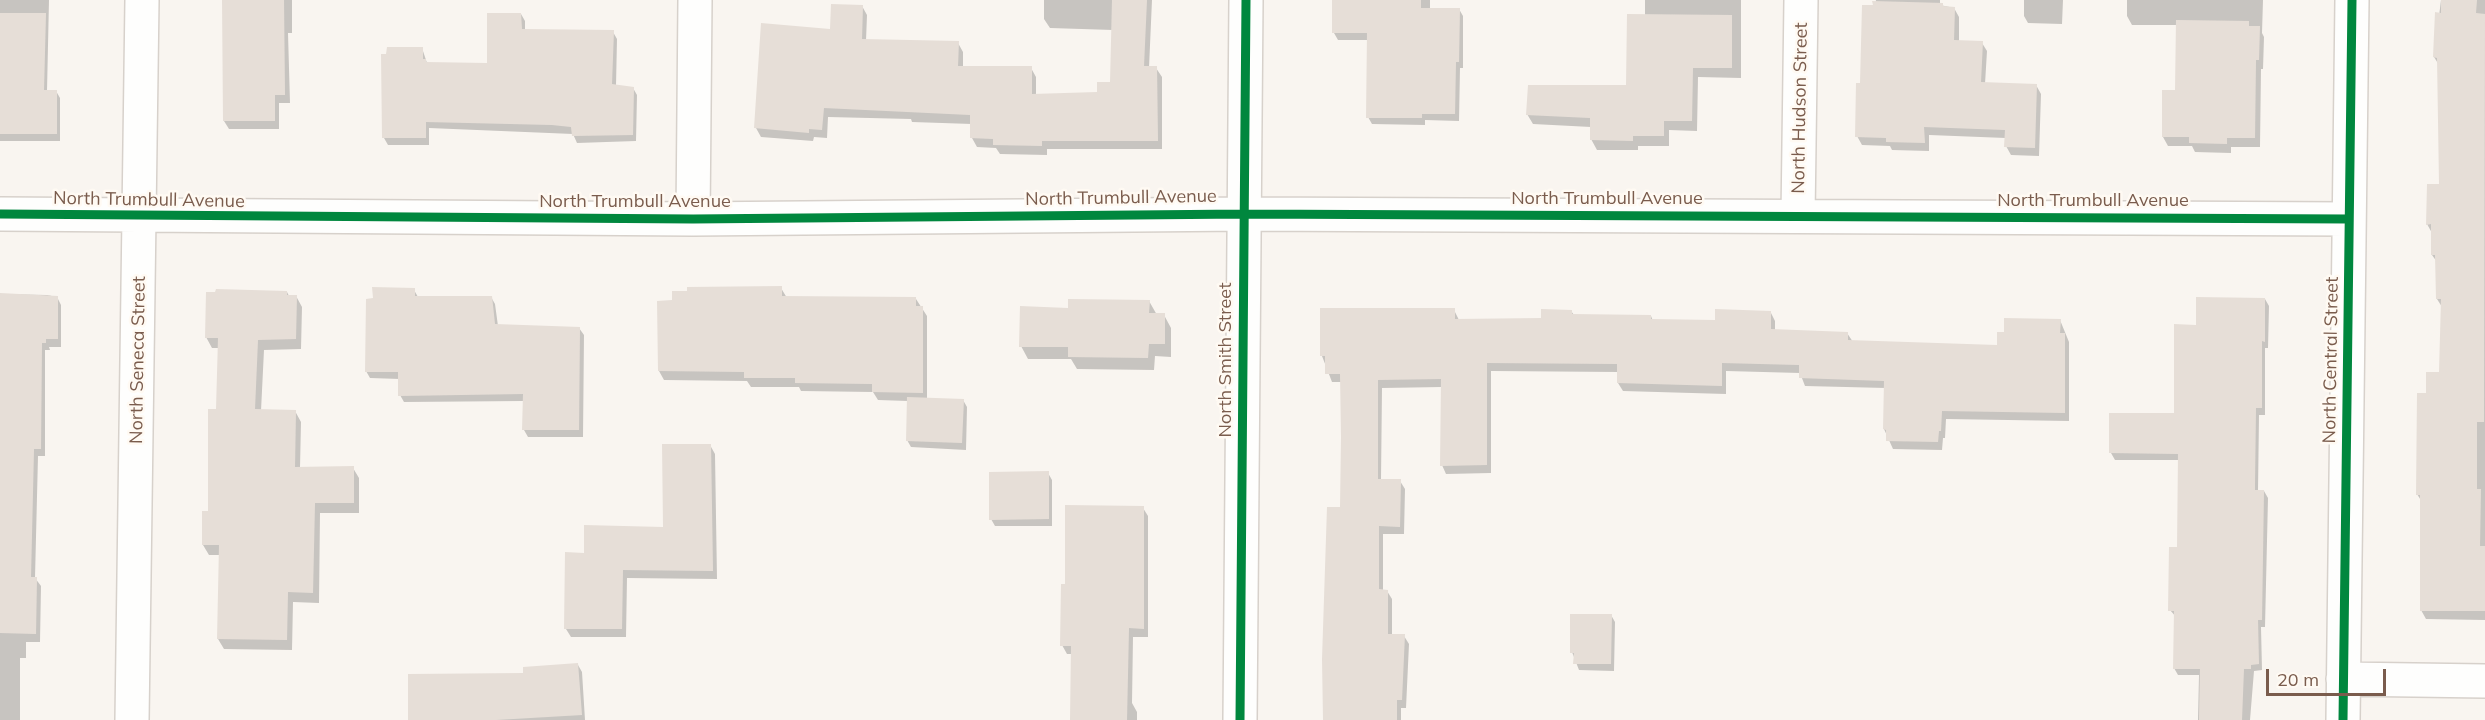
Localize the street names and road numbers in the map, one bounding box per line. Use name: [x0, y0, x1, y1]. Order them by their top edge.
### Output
street label: North Hudson Street: [1788, 22, 1812, 194]
street label: North Trumbull Avenue: [1025, 186, 1217, 210]
street label: North Trumbull Avenue: [53, 188, 245, 212]
street label: North Trumbull Avenue: [1511, 188, 1703, 210]
street label: North Trumbull Avenue: [1997, 190, 2189, 212]
street label: North Trumbull Avenue: [539, 191, 731, 213]
street label: North Seneca Street: [126, 276, 150, 444]
street label: North Central Street: [2319, 277, 2343, 443]
street label: North Smith Street: [1215, 283, 1237, 437]

